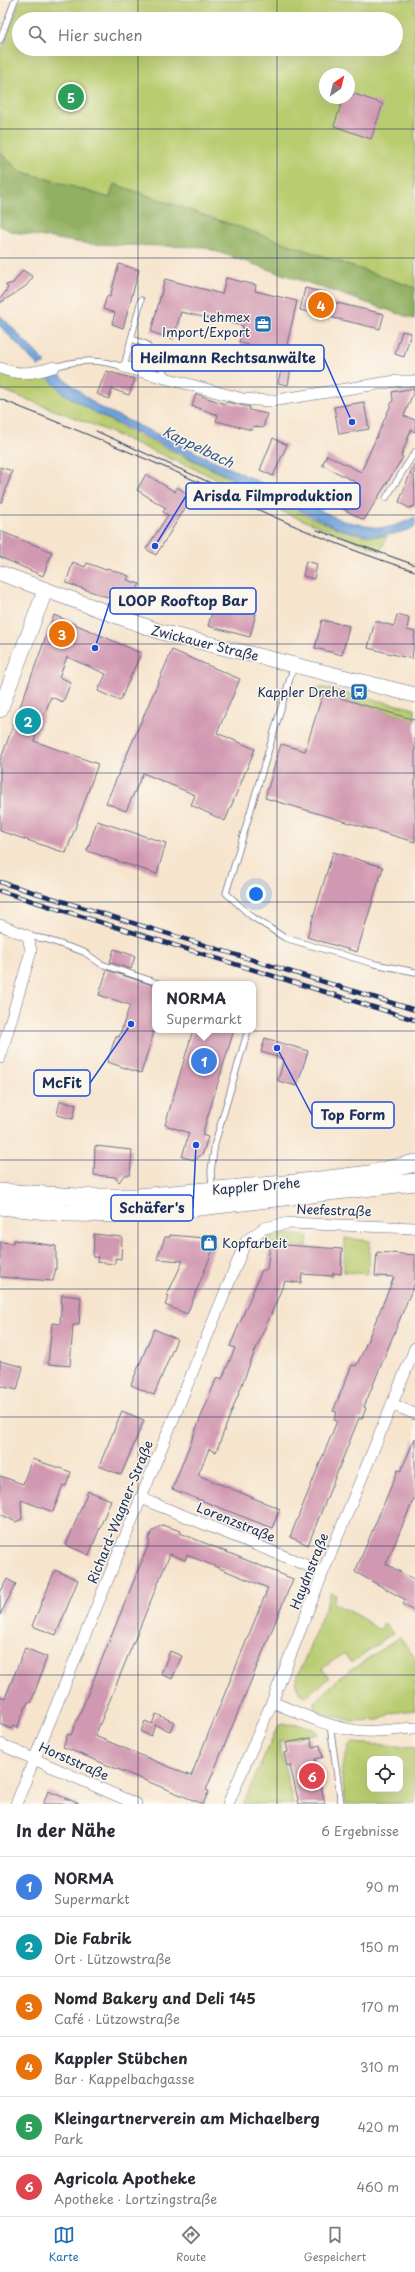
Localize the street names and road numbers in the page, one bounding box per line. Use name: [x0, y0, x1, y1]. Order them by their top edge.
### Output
street label: Zwickauer Straße: [149, 620, 261, 665]
street label: Kappler Drehe: [211, 1172, 301, 1199]
street label: Neefestraße: [296, 1199, 372, 1220]
street label: Richard-Wagner-Straße: [82, 1437, 157, 1586]
street label: Lorenzstraße: [194, 1497, 278, 1546]
street label: Haydnstraße: [285, 1530, 333, 1612]
street label: Horststraße: [36, 1737, 112, 1784]

